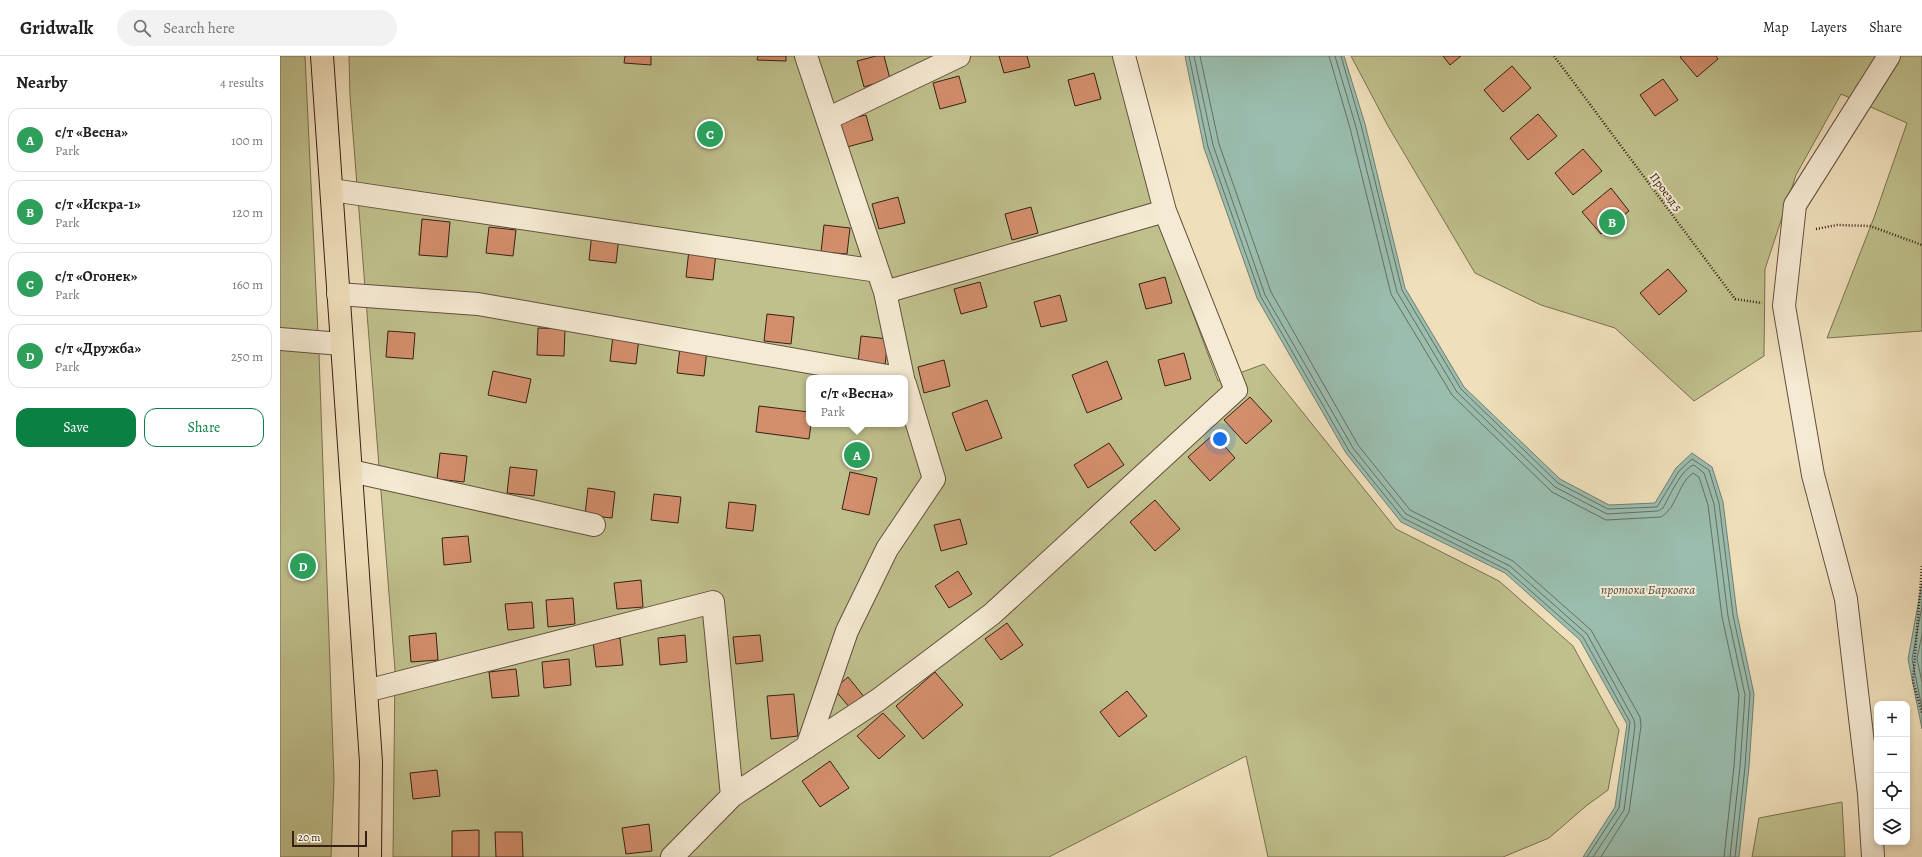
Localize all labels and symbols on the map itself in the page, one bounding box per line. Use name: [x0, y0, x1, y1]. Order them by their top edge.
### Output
pin: C: [697, 119, 723, 149]
street label: Проезд 5: [1646, 169, 1686, 215]
pin: B: [1599, 207, 1625, 237]
your location: [1210, 429, 1230, 449]
pin: A: [844, 440, 870, 470]
pin: D: [290, 551, 316, 581]
water label: протока Барковка: [1601, 581, 1695, 598]
scale bar: [292, 829, 367, 848]

